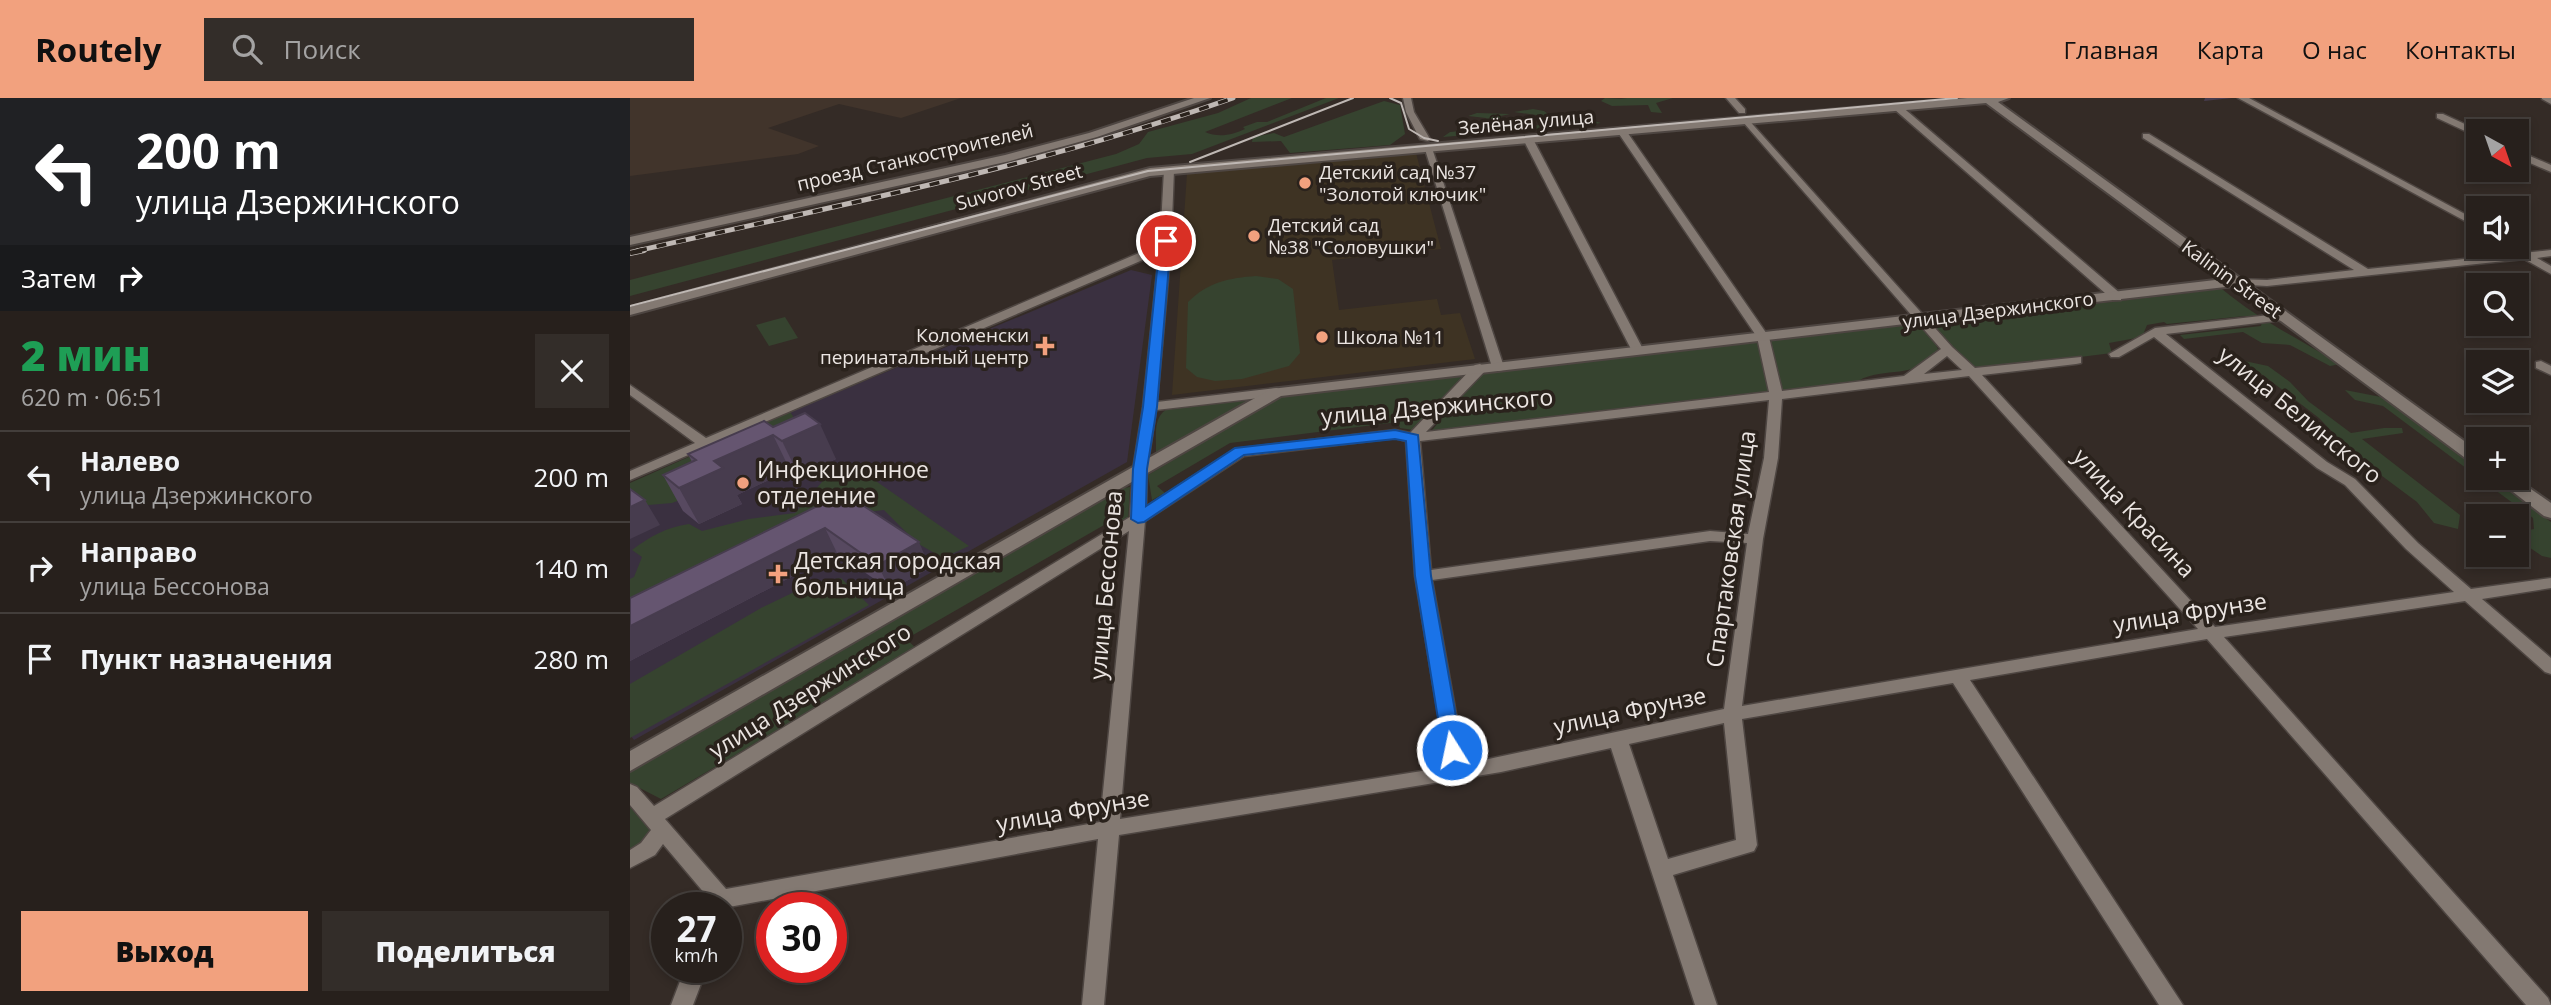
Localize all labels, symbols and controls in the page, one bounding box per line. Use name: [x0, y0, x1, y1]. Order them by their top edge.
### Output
search box: [204, 18, 694, 81]
text: Routely: [35, 27, 162, 72]
icon: search: [228, 30, 266, 68]
text: Поиск: [284, 31, 361, 67]
text: Главная: [2064, 33, 2159, 66]
text: Карта: [2197, 33, 2264, 66]
text: О нас: [2302, 33, 2367, 66]
text: Контакты: [2405, 33, 2516, 66]
street label: Зелёная улица: [1457, 103, 1595, 141]
text: 200 m: [136, 117, 281, 183]
street label: проезд Станкостроителей: [794, 117, 1036, 197]
north arrow: [2466, 119, 2529, 182]
map controls: [2466, 119, 2529, 567]
icon: left: [21, 126, 112, 217]
street label: Suvorov Street: [953, 158, 1085, 216]
place label: Детский сад №37 "Золотой ключик": [1319, 159, 1486, 207]
marker: Детский сад №37 "Золотой ключик": [1297, 175, 1313, 191]
text: улица Дзержинского: [136, 180, 460, 223]
button: sound: [2466, 196, 2529, 259]
pin: [1136, 211, 1196, 271]
place label: Детский сад №38 "Соловушки": [1268, 212, 1434, 260]
icon: arrive: [1147, 222, 1185, 260]
marker: Детский сад №38 "Соловушки": [1246, 228, 1262, 244]
street label: Kalinin Street: [2177, 234, 2288, 324]
icon: right: [111, 259, 149, 297]
text: Затем: [21, 260, 97, 296]
button: search: [2466, 273, 2529, 336]
street label: улица Дзержинского: [1901, 285, 2095, 335]
place label: Коломенски перинатальный центр: [820, 322, 1029, 370]
place label: Школа №11: [1336, 324, 1444, 350]
text: 2 мин: [21, 326, 151, 383]
marker: Школа №11: [1314, 329, 1330, 345]
button: close: [535, 334, 609, 408]
marker: Коломенски перинатальный центр: [1035, 336, 1055, 356]
street label: улица Белинского: [2212, 338, 2389, 490]
button: layers: [2466, 350, 2529, 413]
street label: улица Дзержинского: [1320, 380, 1554, 432]
text: 620 m · 06:51: [21, 381, 164, 413]
button: +: [2466, 427, 2529, 490]
street label: Спартаковская улица: [1698, 428, 1762, 669]
street label: улица Красина: [2066, 441, 2203, 584]
text: Налево: [80, 443, 180, 479]
place label: Инфекционное отделение: [757, 453, 929, 511]
icon: left: [21, 458, 59, 496]
text: 200 m: [534, 459, 609, 495]
marker: Инфекционное отделение: [735, 475, 751, 491]
text: улица Дзержинского: [80, 479, 313, 511]
street label: улица Бессонова: [1081, 489, 1129, 681]
button: −: [2466, 504, 2529, 567]
text: Направо: [80, 534, 197, 570]
place label: Детская городская больница: [794, 544, 1001, 602]
icon: right: [21, 549, 59, 587]
text: 140 m: [534, 550, 609, 586]
marker: Детская городская больница: [768, 564, 788, 584]
text: улица Бессонова: [80, 570, 270, 602]
street label: улица Фрунзе: [2111, 584, 2269, 640]
street label: улица Дзержинского: [702, 615, 917, 765]
icon: arrive: [21, 640, 59, 678]
text: Пункт назначения: [80, 641, 333, 677]
text: 280 m: [534, 641, 609, 677]
street label: улица Фрунзе: [1551, 678, 1709, 742]
position arrow: [1415, 713, 1489, 787]
street label: улица Фрунзе: [994, 781, 1152, 839]
speed limit sign: 30: [756, 892, 847, 983]
text: 27: [676, 905, 717, 952]
button: Выход: [21, 911, 308, 991]
button: Поделиться: [322, 911, 609, 991]
text: km/h: [675, 943, 718, 967]

